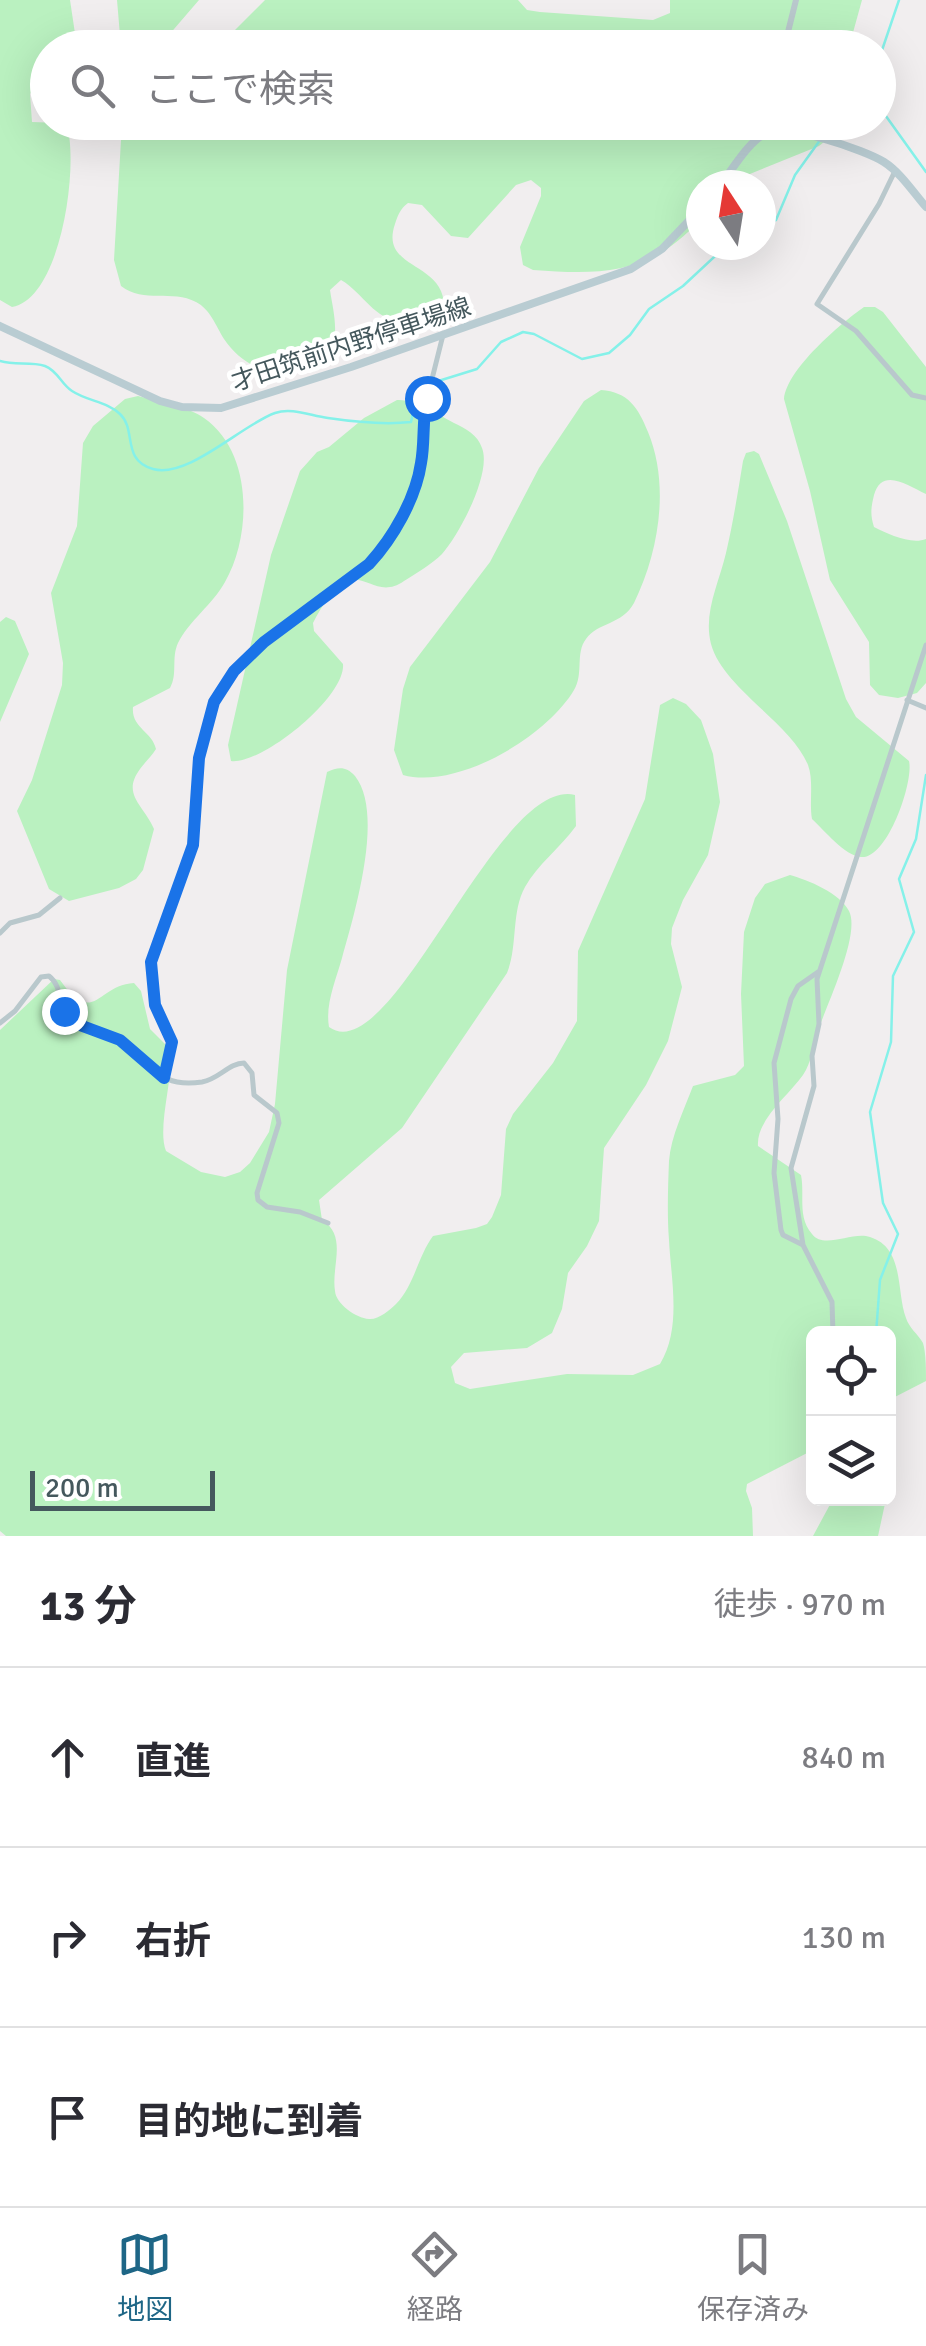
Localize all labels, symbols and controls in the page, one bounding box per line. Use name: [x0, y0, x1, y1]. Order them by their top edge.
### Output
search box: [30, 30, 896, 140]
icon: search: [65, 58, 120, 113]
text: ここで検索: [145, 66, 335, 113]
north arrow: [686, 170, 776, 260]
street label: 才田筑前内野停車場線: [227, 291, 475, 397]
route start: [405, 376, 451, 422]
route end: [42, 989, 88, 1035]
map controls: [806, 1326, 896, 1506]
button: locate: [806, 1326, 896, 1416]
button: layers: [806, 1416, 896, 1506]
scale bar: [30, 1466, 215, 1510]
text: 200 m: [45, 1471, 119, 1505]
text: 13 分: [40, 1581, 137, 1632]
text: 徒歩 · 970 m: [714, 1585, 886, 1624]
icon: ahead: [40, 1730, 95, 1785]
text: 直進: [135, 1738, 211, 1785]
text: 840 m: [802, 1738, 886, 1777]
icon: right: [40, 1910, 95, 1965]
text: 右折: [135, 1918, 211, 1965]
text: 130 m: [802, 1918, 886, 1957]
icon: arrive: [40, 2090, 95, 2145]
text: 目的地に到着: [135, 2098, 363, 2145]
tab: 地図: [117, 2227, 173, 2327]
tab: 経路: [407, 2227, 463, 2327]
tab: 保存済み: [697, 2227, 809, 2327]

